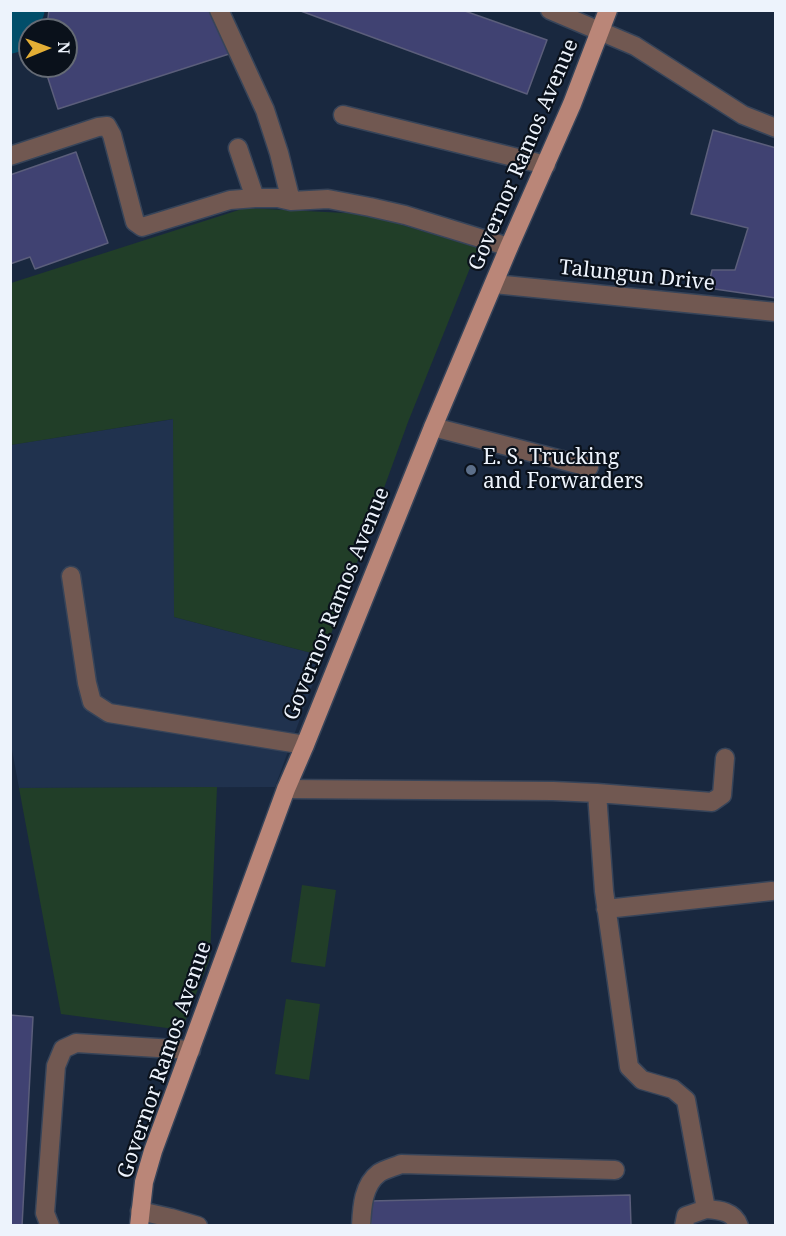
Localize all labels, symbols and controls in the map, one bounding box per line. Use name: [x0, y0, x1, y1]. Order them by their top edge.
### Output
north arrow: [18, 18, 78, 78]
street label: Governor Ramos Avenue: [464, 35, 584, 275]
text: N: [53, 41, 75, 54]
street label: Talungun Drive: [558, 255, 716, 297]
place label: E. S. Trucking and Forwarders: [483, 445, 644, 495]
marker: E. S. Trucking and Forwarders: [464, 463, 478, 477]
street label: Governor Ramos Avenue: [279, 484, 395, 724]
street label: Governor Ramos Avenue: [113, 938, 217, 1182]

